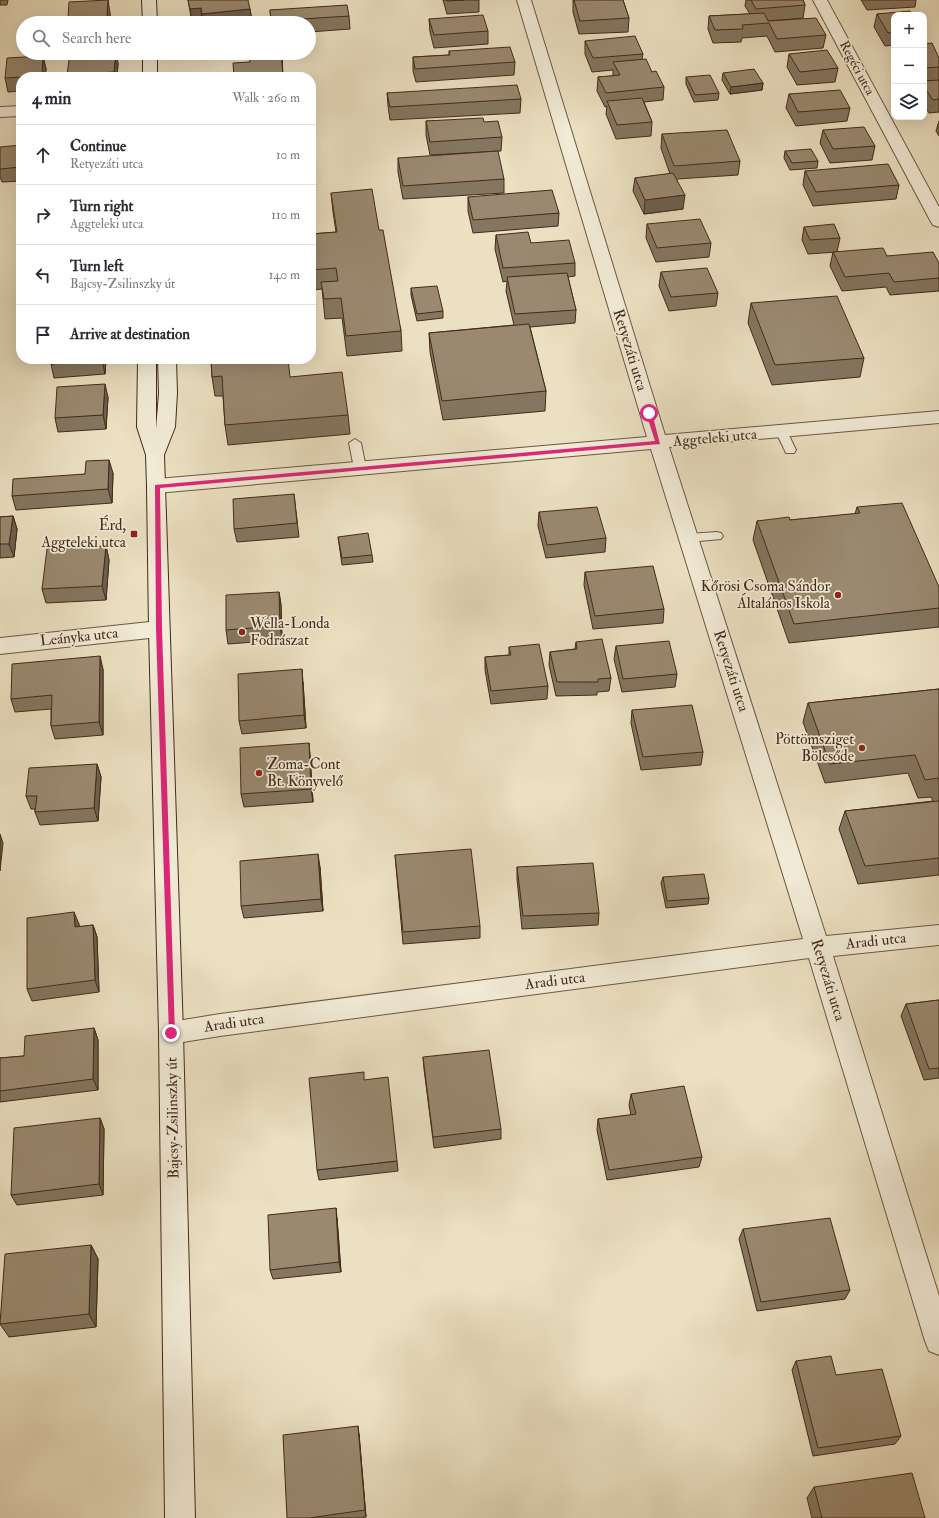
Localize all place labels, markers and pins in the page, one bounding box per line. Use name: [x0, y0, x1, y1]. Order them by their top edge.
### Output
place label: Érd, Aggteleki utca: [40, 514, 127, 552]
marker: Érd, Aggteleki utca: [129, 529, 139, 539]
place label: Kőrösi Csoma Sándor Általános Iskola: [701, 577, 831, 613]
marker: Kőrösi Csoma Sándor Általános Iskola: [833, 590, 843, 600]
place label: Wella-Londa Fodrászat: [249, 614, 331, 650]
marker: Wella-Londa Fodrászat: [237, 627, 247, 637]
place label: Pöttömsziget Bölcsőde: [775, 730, 854, 766]
marker: Pöttömsziget Bölcsőde: [857, 743, 867, 753]
place label: Zoma-Cont Bt. Könyvelő: [267, 755, 344, 791]
marker: Zoma-Cont Bt. Könyvelő: [254, 768, 264, 778]

